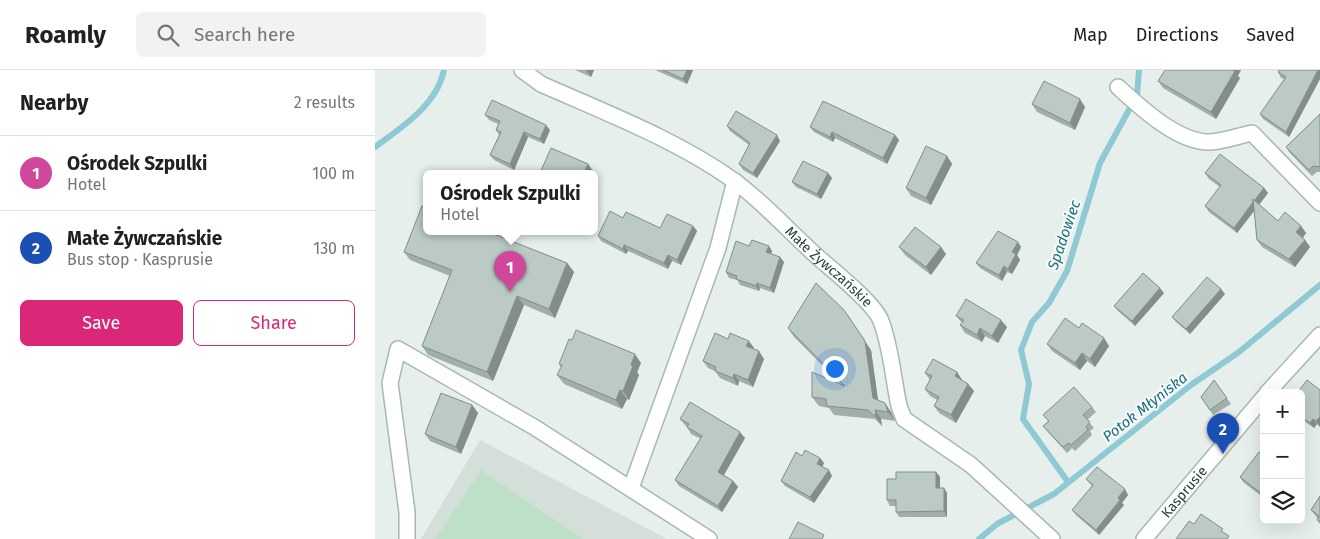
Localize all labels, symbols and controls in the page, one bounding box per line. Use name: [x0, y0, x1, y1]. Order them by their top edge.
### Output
search box: [136, 12, 486, 57]
text: Roamly: [25, 21, 106, 49]
icon: search: [154, 21, 182, 49]
text: Search here: [194, 23, 295, 46]
text: Map: [1073, 24, 1108, 46]
text: Directions: [1136, 24, 1218, 46]
text: Saved: [1246, 24, 1295, 46]
text: Nearby: [20, 90, 88, 116]
text: 2 results: [294, 93, 355, 112]
text: Ośrodek Szpulki: [67, 152, 207, 175]
text: 1: [32, 164, 40, 183]
text: 100 m: [312, 164, 355, 183]
popup: [423, 170, 598, 235]
text: Hotel: [67, 175, 106, 194]
text: Ośrodek Szpulki: [440, 182, 581, 205]
water label: Spadowiec: [1043, 197, 1085, 273]
text: Hotel: [440, 205, 479, 224]
street label: Małe Żywczańskie: [782, 223, 876, 311]
text: Małe Żywczańskie: [67, 227, 222, 250]
text: 2: [32, 239, 40, 258]
text: 130 m: [313, 239, 355, 258]
text: Bus stop · Kasprusie: [67, 250, 213, 269]
pin: 1: [494, 251, 526, 292]
button: Save: [20, 300, 183, 346]
button: Share: [193, 300, 355, 346]
your location: [822, 356, 848, 382]
water label: Potok Młyniska: [1099, 368, 1191, 446]
map controls: [1260, 389, 1305, 524]
button: +: [1260, 389, 1305, 434]
pin: 2: [1207, 413, 1239, 454]
button: −: [1260, 434, 1305, 479]
street label: Kasprusie: [1157, 462, 1211, 521]
button: layers: [1260, 479, 1305, 524]

